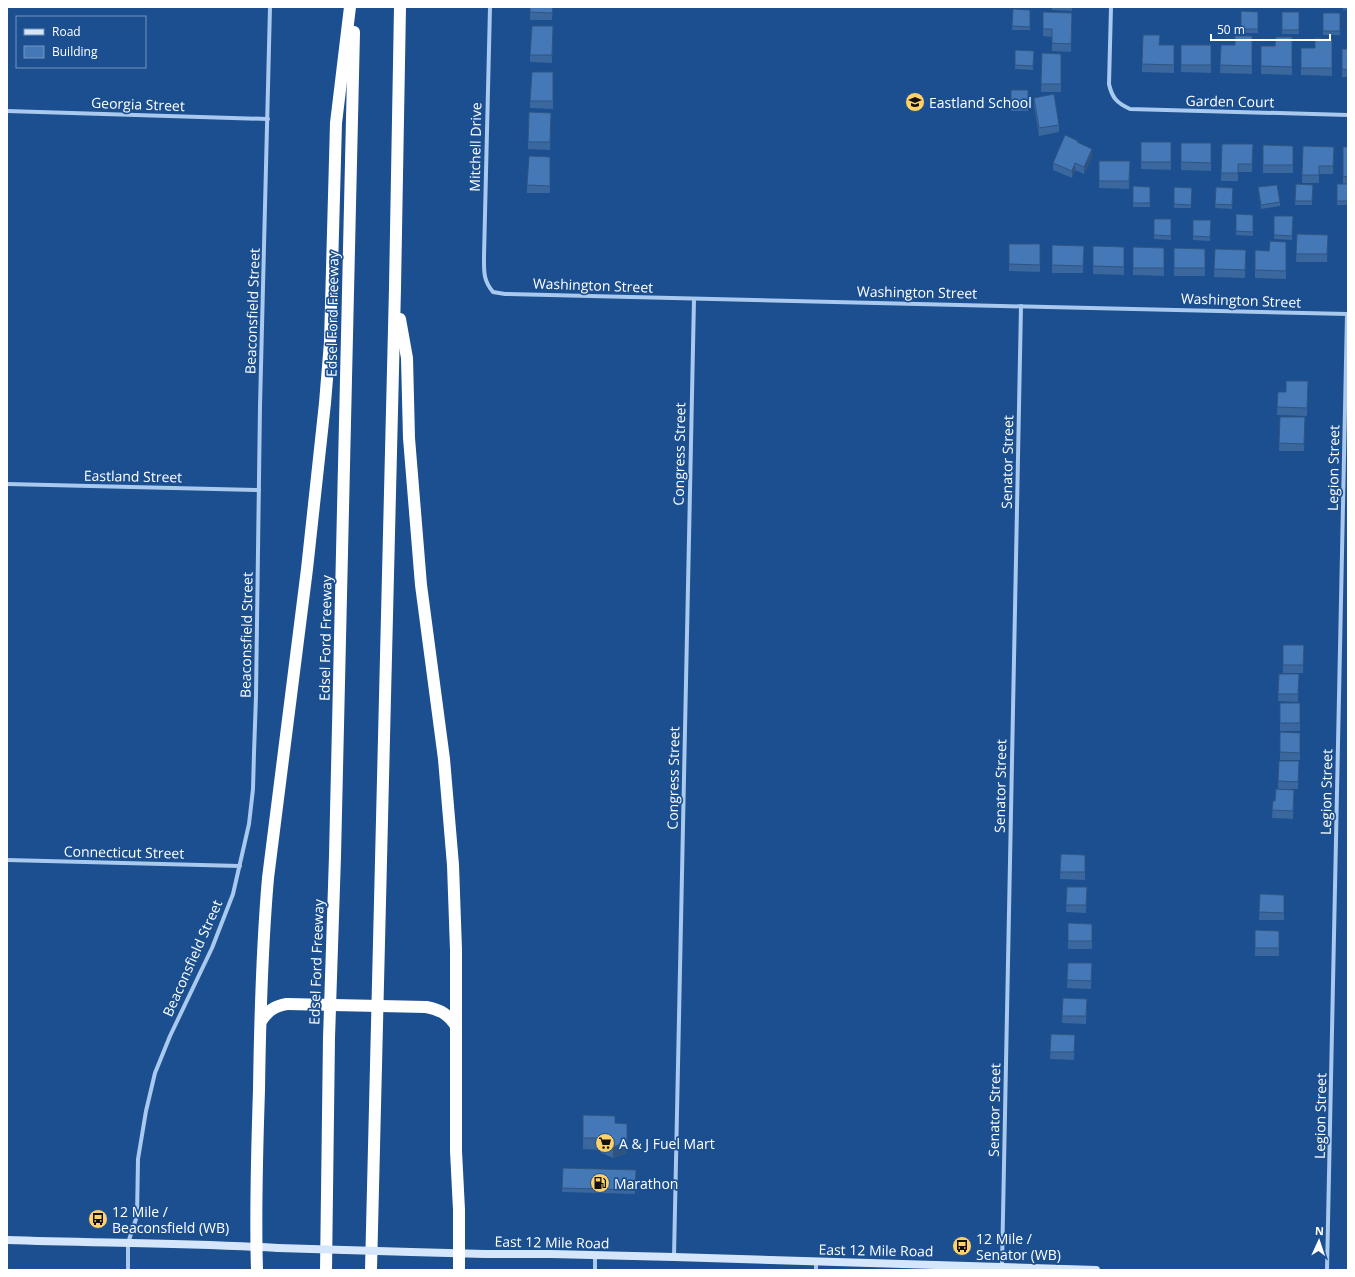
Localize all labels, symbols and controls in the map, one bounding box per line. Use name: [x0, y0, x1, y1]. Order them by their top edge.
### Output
legend: [16, 16, 146, 68]
scale bar: [1211, 16, 1330, 42]
text: 50 m: [1217, 21, 1245, 38]
text: Road: [52, 23, 81, 40]
text: Building: [52, 43, 98, 60]
school or university icon: Eastland School: [904, 91, 926, 113]
street label: Garden Court: [1185, 91, 1275, 111]
street label: Georgia Street: [91, 93, 185, 115]
place label: Eastland School: [929, 93, 1032, 112]
street label: Mitchell Drive: [465, 102, 485, 192]
street label: Beaconsfield Street: [240, 248, 264, 374]
street label: Edsel Ford Freeway: [321, 250, 343, 377]
street label: Washington Street: [532, 273, 654, 297]
street label: Washington Street: [857, 281, 977, 303]
street label: Washington Street: [1180, 288, 1302, 312]
street label: Congress Street: [669, 402, 689, 506]
street label: Senator Street: [997, 415, 1017, 509]
street label: Legion Street: [1323, 425, 1343, 511]
street label: Eastland Street: [84, 466, 182, 486]
street label: Beaconsfield Street: [235, 572, 257, 698]
street label: Edsel Ford Freeway: [314, 574, 336, 701]
street label: Congress Street: [663, 726, 683, 830]
street label: Senator Street: [990, 739, 1010, 833]
street label: Legion Street: [1316, 749, 1336, 835]
street label: Connecticut Street: [64, 841, 184, 863]
street label: Beaconsfield Street: [158, 897, 226, 1019]
street label: Edsel Ford Freeway: [304, 898, 328, 1025]
street label: Senator Street: [984, 1063, 1004, 1157]
street label: Legion Street: [1310, 1073, 1330, 1159]
supermarket icon: A & J Fuel Mart: [594, 1132, 616, 1154]
place label: A & J Fuel Mart: [619, 1134, 715, 1153]
fuel station icon: Marathon: [589, 1172, 611, 1194]
place label: Marathon: [614, 1174, 678, 1193]
place label: 12 Mile / Beaconsfield (WB): [112, 1202, 229, 1237]
bus stop icon: 12 Mile / Beaconsfield (WB): [87, 1208, 109, 1230]
north arrow: [1299, 1221, 1339, 1261]
text: N: [1315, 1223, 1324, 1238]
place label: 12 Mile / Senator (WB): [976, 1229, 1061, 1264]
street label: East 12 Mile Road: [494, 1231, 610, 1253]
bus stop icon: 12 Mile / Senator (WB): [951, 1235, 973, 1257]
street label: East 12 Mile Road: [818, 1239, 934, 1261]

